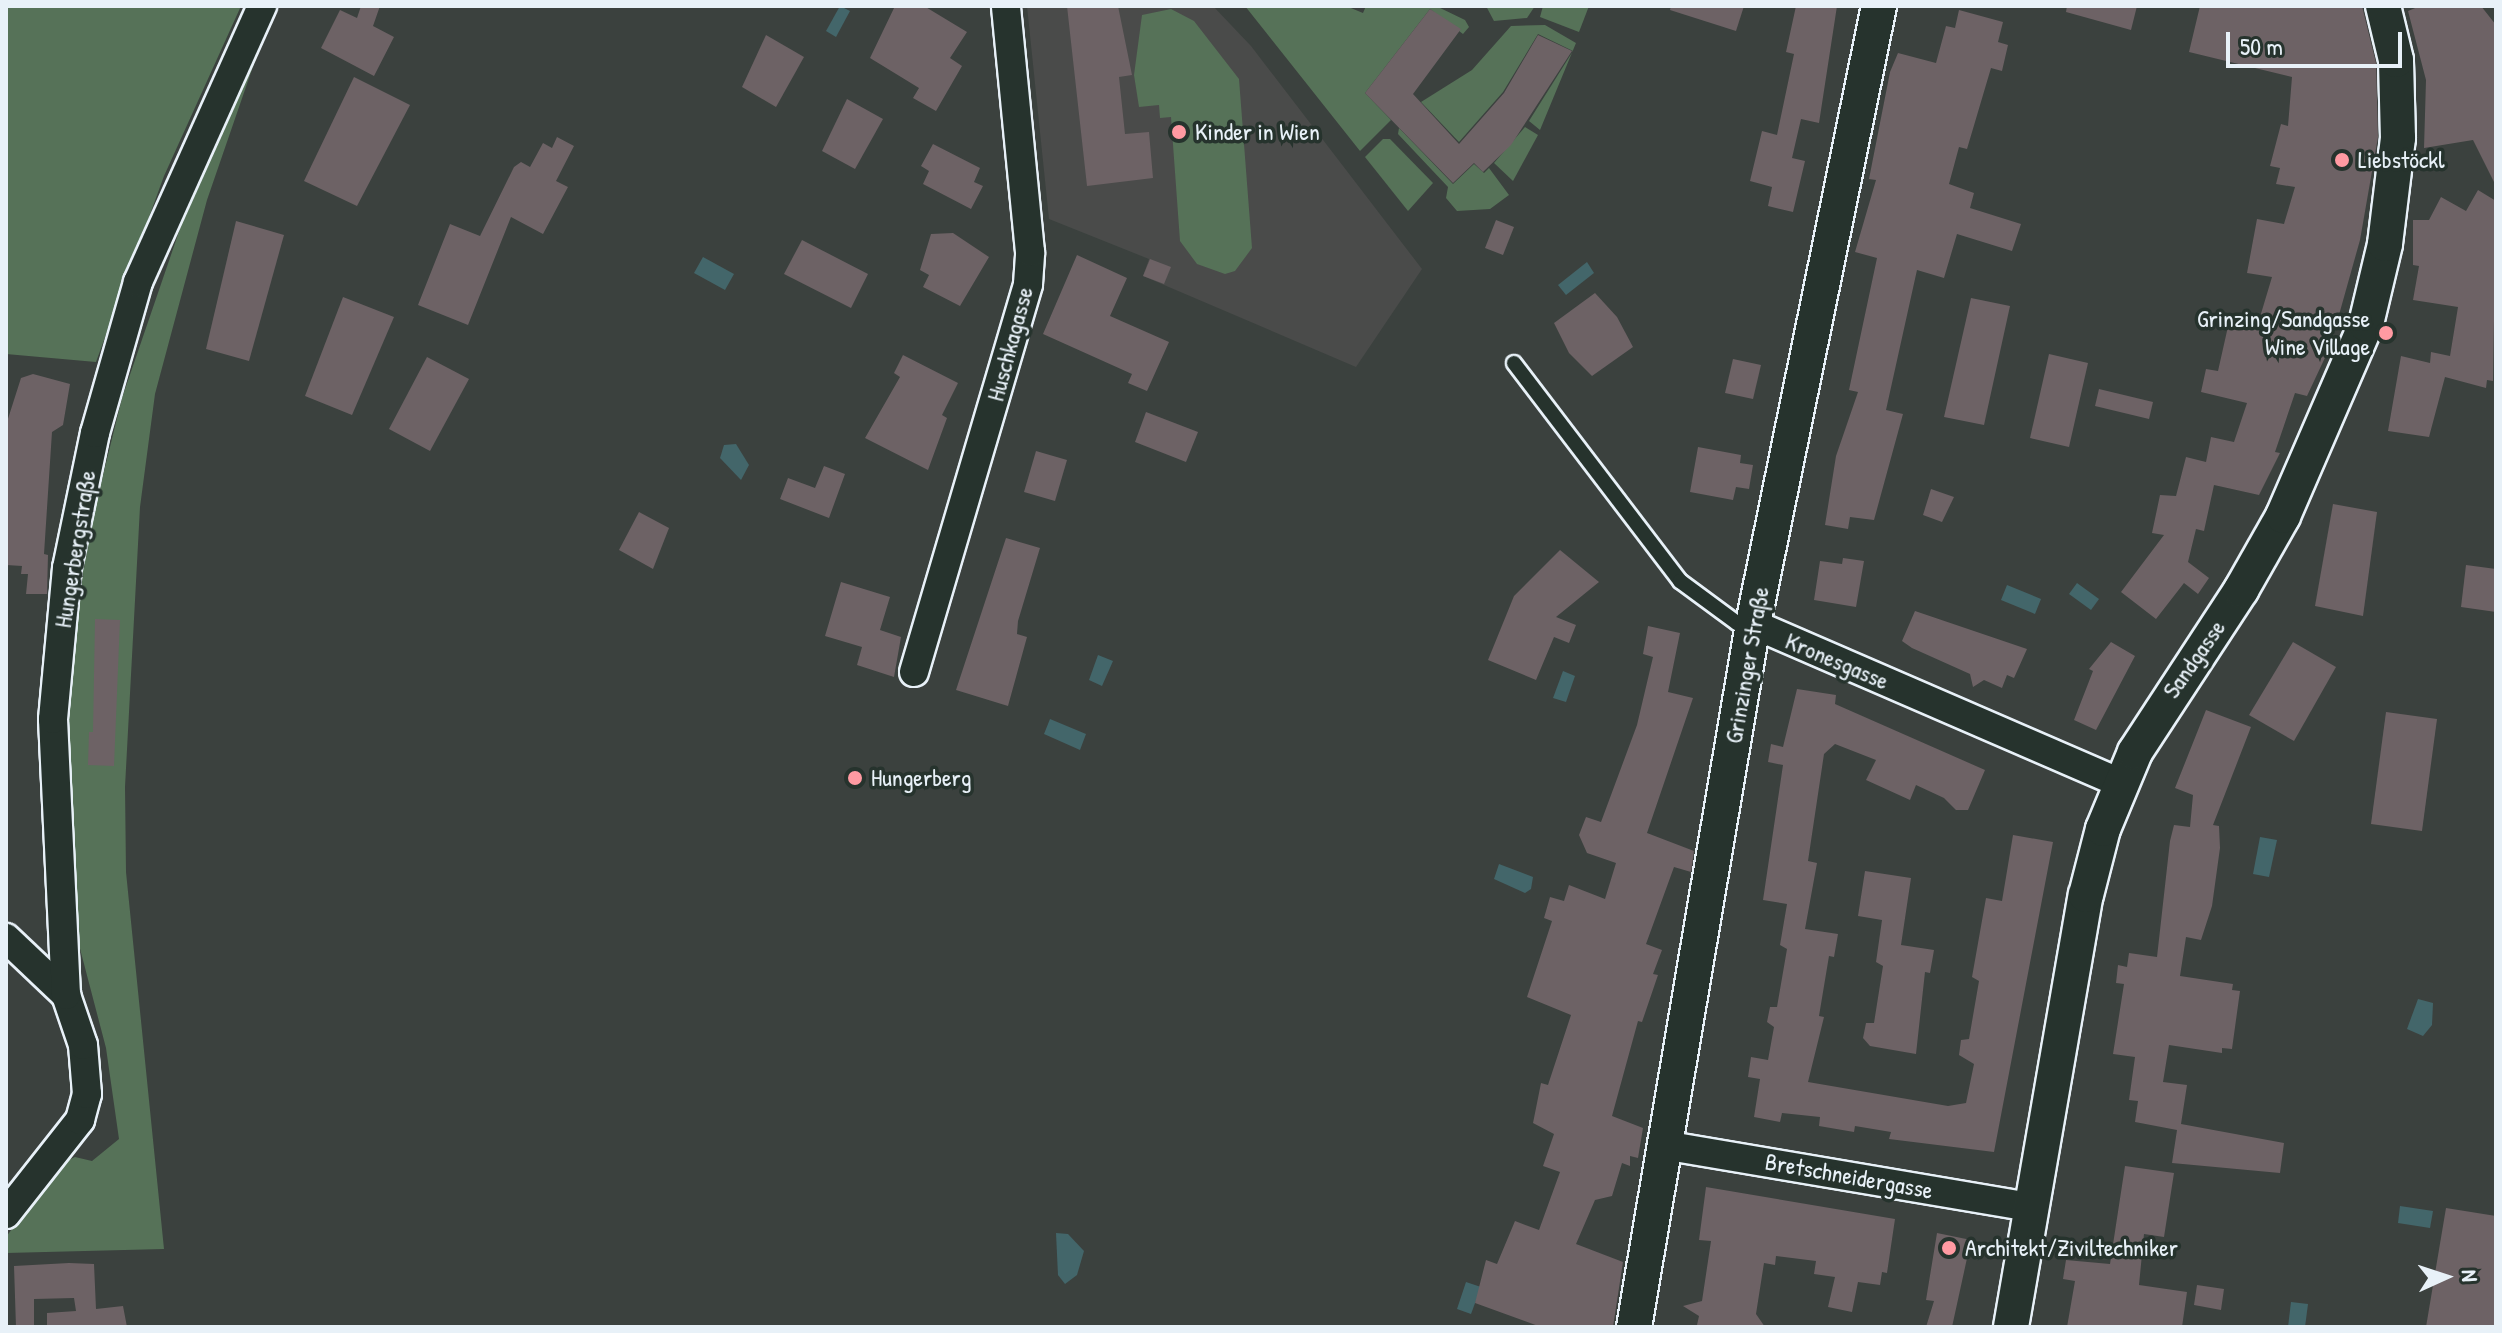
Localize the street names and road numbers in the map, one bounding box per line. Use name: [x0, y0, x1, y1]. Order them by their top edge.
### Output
street label: Huschkagasse: [981, 284, 1039, 404]
street label: Hungerbergstraße: [48, 468, 102, 630]
street label: Grinzinger Straße: [1719, 584, 1775, 746]
street label: Sandgasse: [2157, 614, 2231, 704]
street label: Kronesgasse: [1781, 626, 1893, 696]
street label: Bretschneidergasse: [1763, 1147, 1935, 1205]

